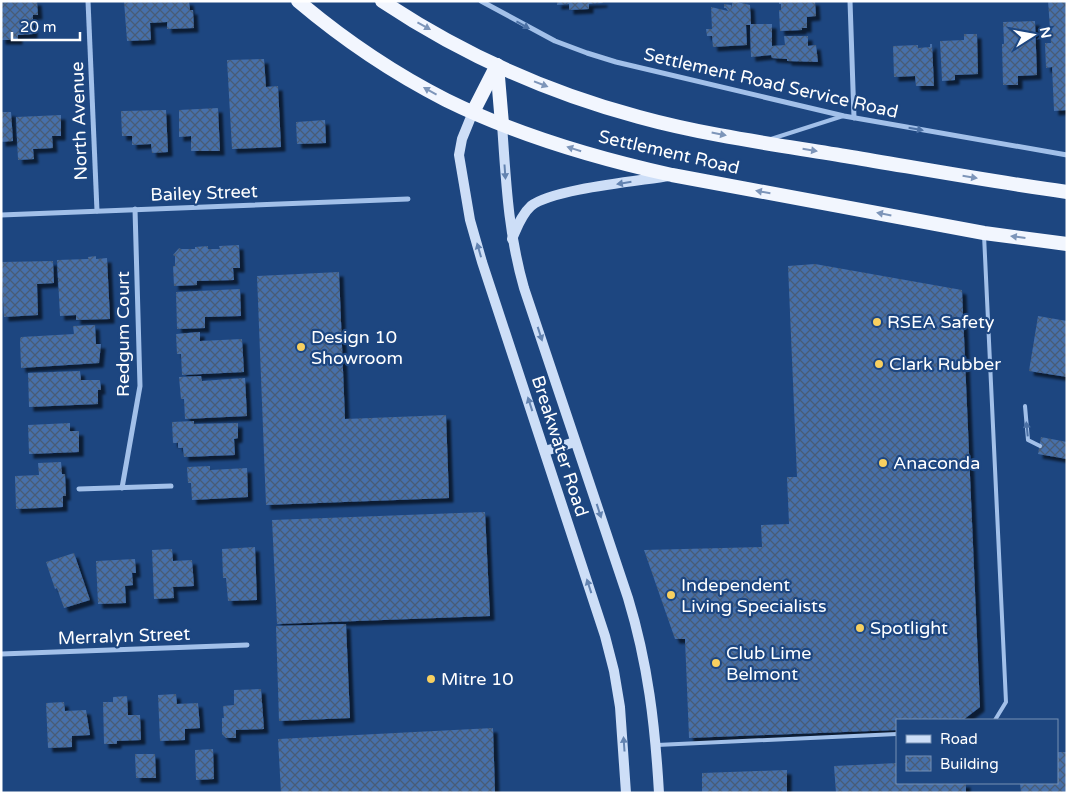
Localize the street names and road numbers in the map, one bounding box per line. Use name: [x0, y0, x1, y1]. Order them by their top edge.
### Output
street label: Settlement Road Service Road: [642, 43, 900, 123]
street label: North Avenue: [66, 61, 92, 181]
street label: Settlement Road: [596, 125, 742, 179]
street label: Bailey Street: [150, 180, 258, 206]
street label: Redgum Court: [112, 271, 134, 397]
street label: Breakwater Road: [527, 373, 593, 519]
street label: Merralyn Street: [57, 623, 191, 649]

